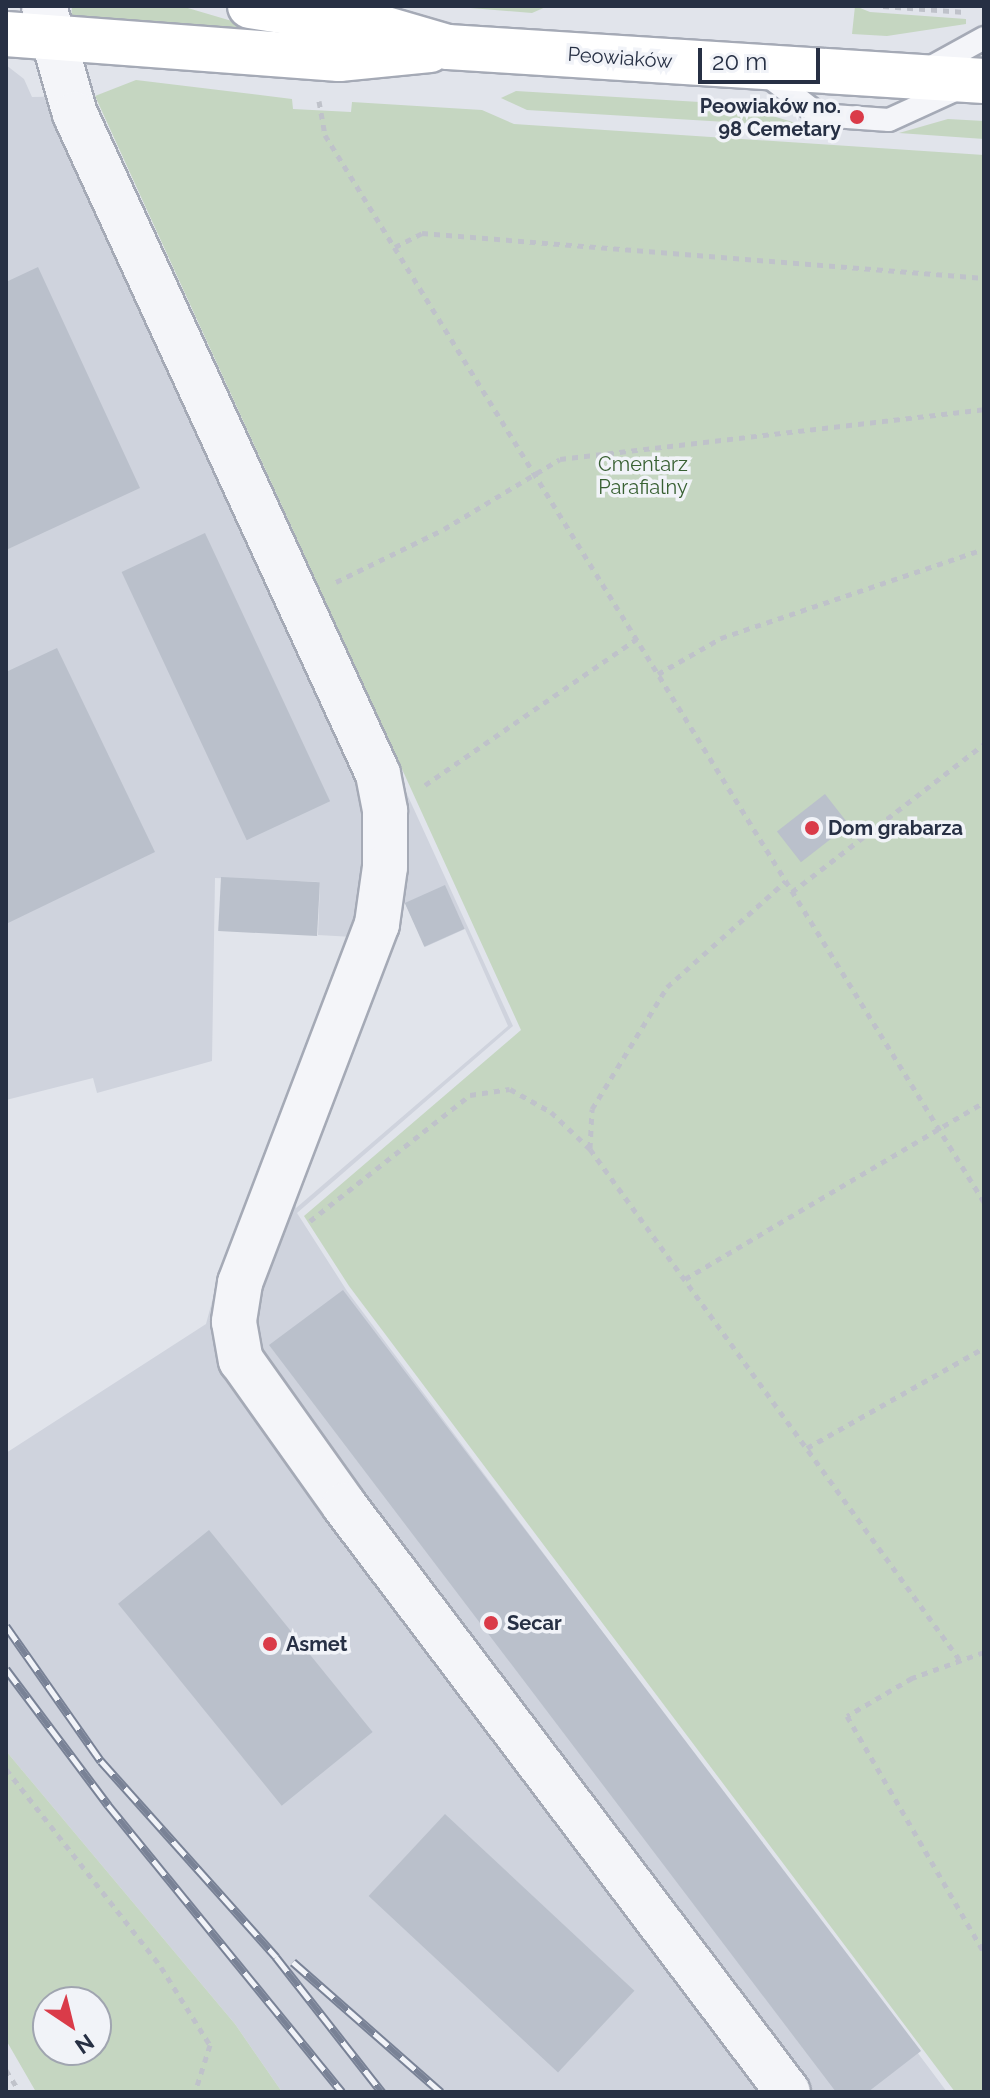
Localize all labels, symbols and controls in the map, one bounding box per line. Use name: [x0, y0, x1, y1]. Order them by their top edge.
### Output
scale bar: [702, 32, 824, 82]
street label: Peowiaków: [567, 42, 673, 74]
text: 20 m: [712, 47, 767, 76]
place label: Peowiaków no. 98 Cemetary: [699, 94, 841, 141]
marker: Peowiaków no. 98 Cemetary: [848, 108, 866, 126]
park label: Cmentarz Parafialny: [598, 453, 688, 500]
place label: Dom grabarza: [828, 816, 963, 840]
marker: Dom grabarza: [803, 819, 821, 837]
place label: Secar: [507, 1611, 562, 1635]
marker: Secar: [482, 1614, 500, 1632]
place label: Asmet: [286, 1632, 347, 1656]
marker: Asmet: [261, 1635, 279, 1653]
north arrow: [32, 1986, 112, 2066]
text: N: [70, 2029, 99, 2059]

